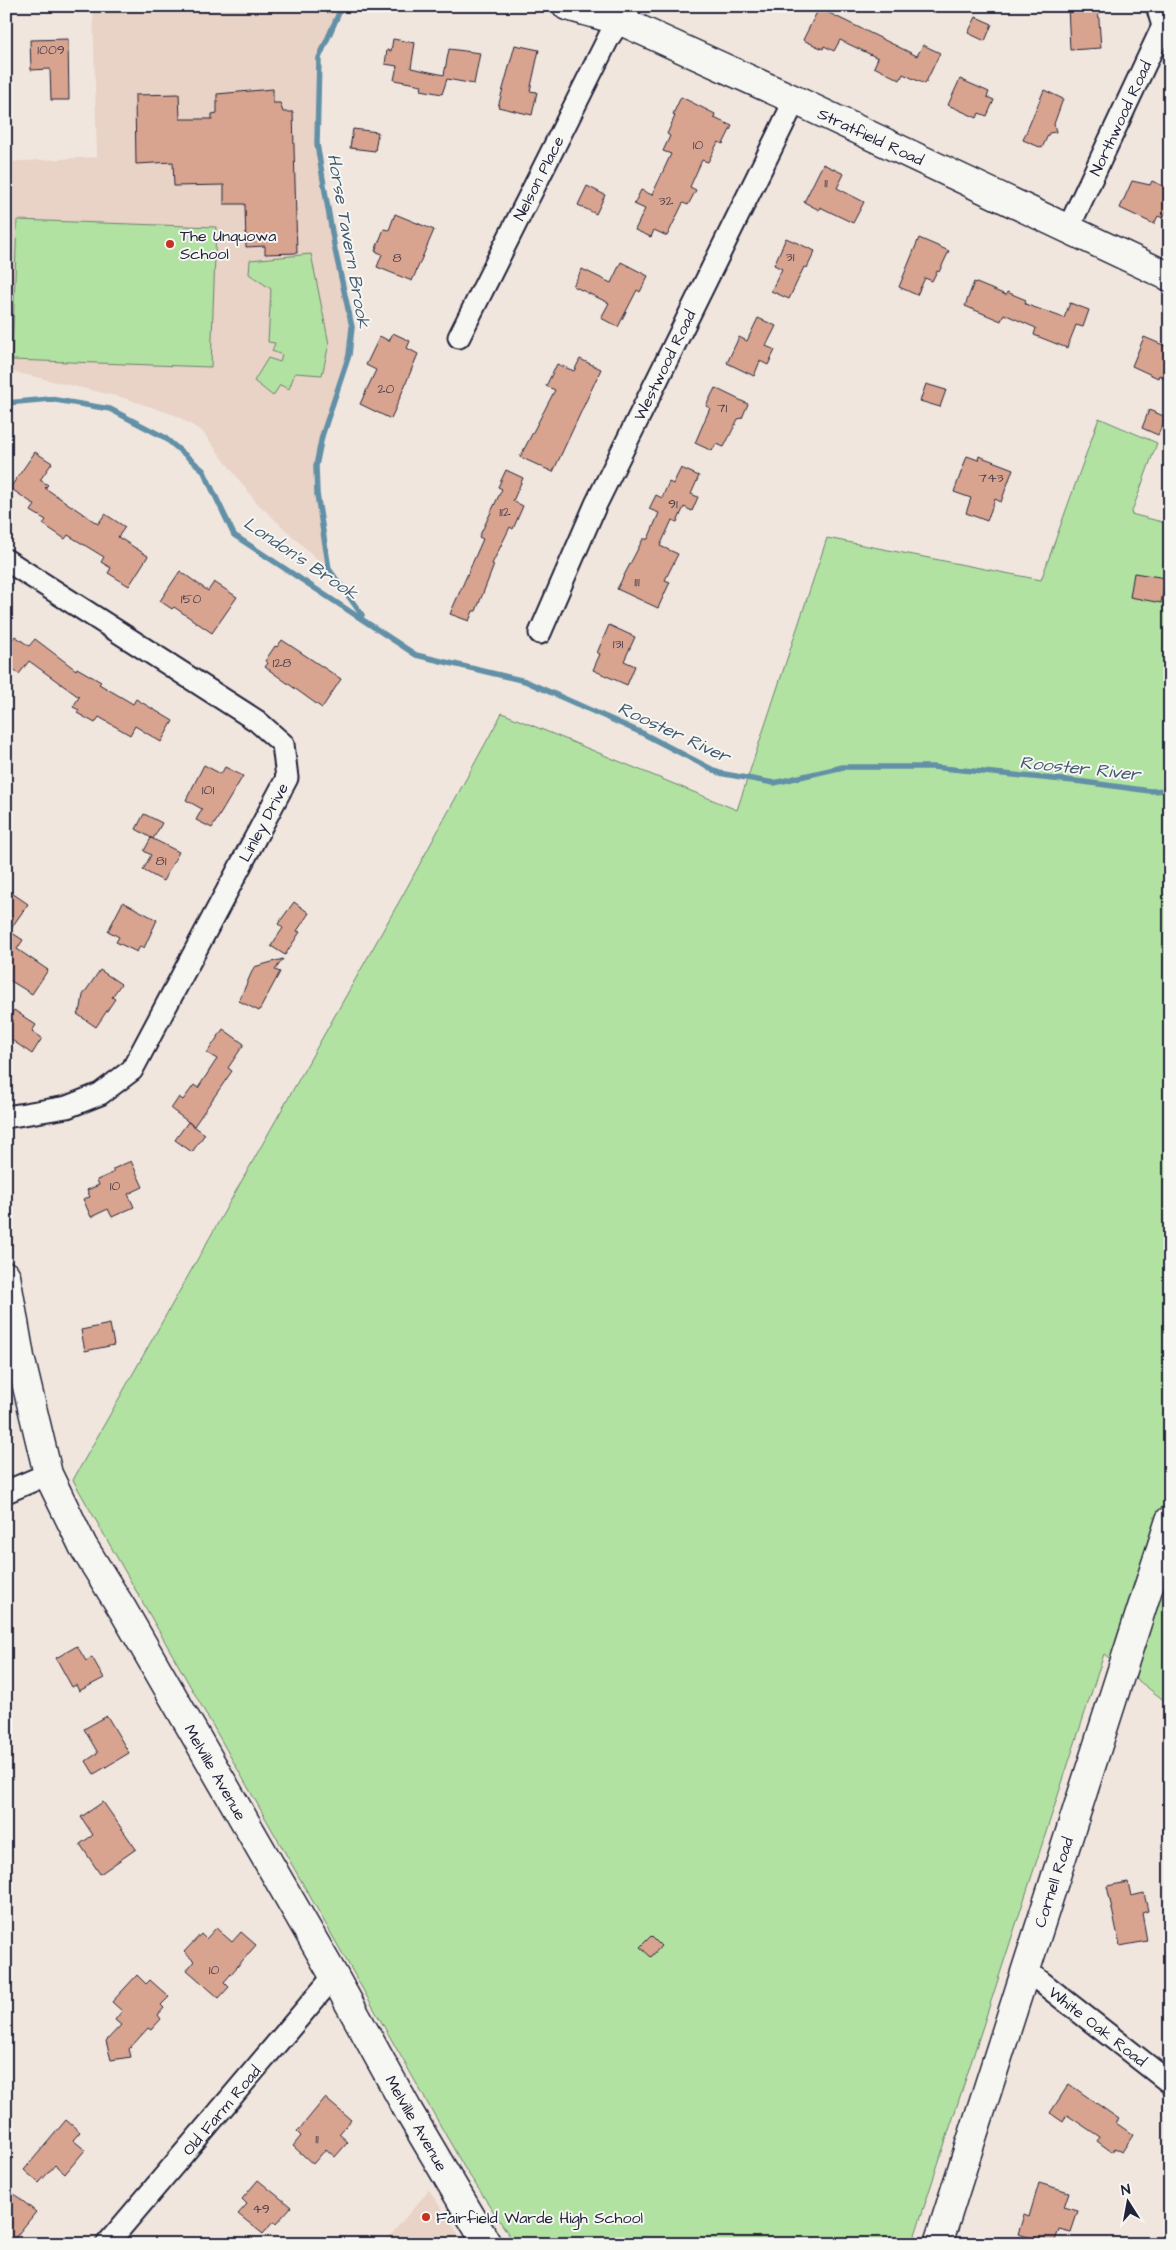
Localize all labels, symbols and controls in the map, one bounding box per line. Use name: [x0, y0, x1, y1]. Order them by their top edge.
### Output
house number: 1009: [37, 40, 65, 60]
street label: Northwood Road: [1085, 57, 1157, 180]
street label: Stratfield Road: [814, 103, 927, 171]
street label: Nelson Place: [508, 132, 570, 225]
house number: 10: [693, 135, 703, 155]
water label: Horse Tavern Brook: [321, 152, 376, 331]
house number: 11: [824, 173, 828, 193]
house number: 32: [658, 191, 674, 211]
place label: The Unquowa School: [180, 225, 276, 265]
marker: The Unquowa School: [164, 238, 176, 250]
house number: 31: [786, 247, 795, 267]
house number: 8: [392, 248, 402, 268]
street label: Westwood Road: [629, 306, 701, 424]
house number: 20: [378, 379, 395, 399]
house number: 71: [717, 398, 727, 418]
house number: 743: [978, 468, 1004, 488]
house number: 91: [668, 494, 678, 514]
house number: 112: [499, 502, 511, 522]
water label: London's Brook: [239, 511, 364, 607]
house number: 111: [634, 572, 640, 592]
house number: 150: [181, 589, 201, 609]
house number: 131: [613, 634, 624, 654]
house number: 128: [273, 653, 291, 673]
water label: Rooster River: [614, 696, 736, 770]
water label: Rooster River: [1019, 750, 1143, 787]
street label: Linley Drive: [234, 779, 295, 866]
house number: 101: [202, 780, 214, 800]
house number: 81: [156, 851, 167, 871]
house number: 10: [110, 1176, 120, 1196]
street label: Melville Avenue: [179, 1721, 252, 1825]
street label: Cornell Road: [1029, 1834, 1079, 1930]
house number: 10: [209, 1960, 219, 1980]
street label: White Oak Road: [1044, 1982, 1151, 2072]
street label: Old Farm Road: [178, 2061, 266, 2160]
street label: Melville Avenue: [380, 2072, 453, 2176]
house number: 11: [315, 2129, 319, 2149]
north arrow: [1104, 2178, 1154, 2228]
text: N: [1119, 2180, 1132, 2201]
house number: 49: [252, 2199, 270, 2219]
place label: Fairfield Warde High School: [436, 2207, 643, 2230]
marker: Fairfield Warde High School: [420, 2211, 432, 2223]

